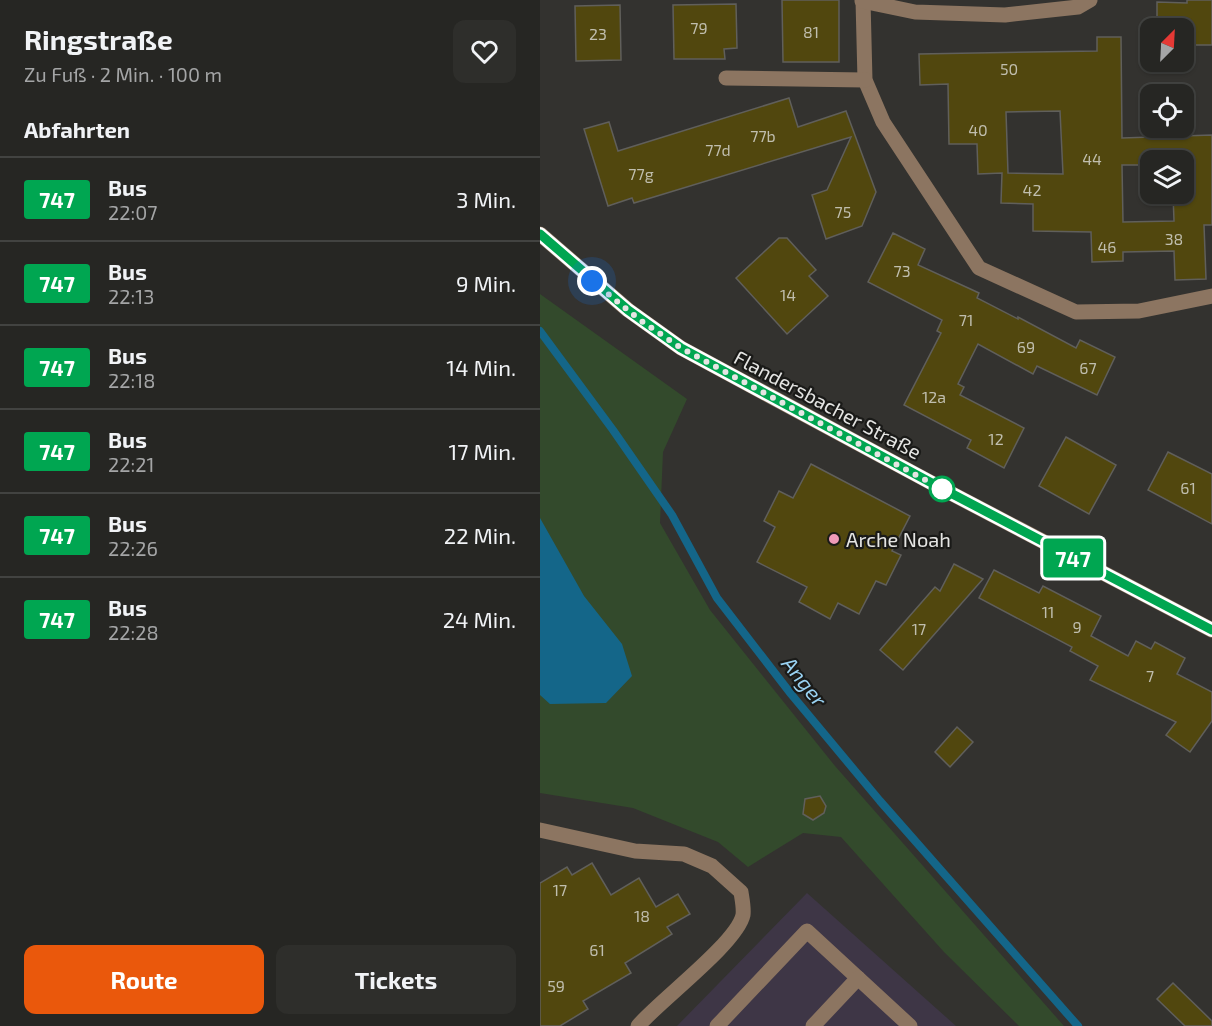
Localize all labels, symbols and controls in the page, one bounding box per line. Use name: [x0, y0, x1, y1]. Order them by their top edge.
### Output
house number: 79: [690, 18, 708, 37]
north arrow: [1140, 18, 1194, 72]
map controls: [1140, 18, 1194, 204]
button: heart: [453, 20, 516, 83]
text: Ringstraße: [24, 22, 173, 56]
house number: 81: [803, 22, 819, 41]
house number: 23: [589, 24, 607, 43]
house number: 50: [1000, 59, 1018, 78]
text: Zu Fuß · 2 Min. · 100 m: [24, 62, 222, 86]
button: locate: [1140, 84, 1194, 138]
text: Abfahrten: [24, 116, 130, 142]
house number: 40: [968, 120, 988, 139]
house number: 77b: [750, 126, 776, 145]
house number: 77d: [705, 140, 731, 159]
house number: 44: [1082, 149, 1102, 168]
button: layers: [1140, 150, 1194, 204]
house number: 77g: [628, 164, 654, 183]
text: Bus: [108, 174, 147, 200]
house number: 42: [1023, 180, 1041, 199]
text: 3 Min.: [456, 186, 516, 212]
text: 747: [39, 187, 75, 212]
text: 22:07: [108, 200, 158, 224]
house number: 75: [835, 202, 851, 221]
house number: 38: [1165, 229, 1183, 248]
house number: 46: [1098, 237, 1117, 256]
text: Bus: [108, 258, 147, 284]
house number: 73: [893, 261, 911, 280]
your location: [577, 266, 607, 296]
text: 9 Min.: [456, 270, 516, 296]
text: 747: [39, 271, 75, 296]
text: 22:13: [108, 284, 154, 308]
house number: 14: [780, 285, 796, 304]
house number: 71: [959, 310, 973, 329]
house number: 69: [1017, 337, 1035, 356]
text: Bus: [108, 342, 147, 368]
street label: Flandersbacher Straße: [730, 345, 926, 463]
text: 14 Min.: [446, 354, 516, 380]
text: 747: [39, 355, 75, 380]
house number: 67: [1079, 358, 1097, 377]
text: 22:18: [108, 368, 155, 392]
house number: 12a: [922, 387, 946, 406]
text: Bus: [108, 426, 147, 452]
house number: 12: [988, 429, 1004, 448]
text: 17 Min.: [449, 438, 516, 464]
text: 747: [39, 439, 75, 464]
text: 22:21: [108, 452, 154, 476]
unlabelled marker: [929, 476, 955, 502]
house number: 61: [1180, 478, 1196, 497]
text: Bus: [108, 510, 147, 536]
text: 22 Min.: [444, 522, 516, 548]
text: 747: [39, 523, 75, 548]
place label: Arche Noah: [846, 527, 951, 551]
marker: Arche Noah: [827, 532, 841, 546]
text: 22:26: [108, 536, 158, 560]
line badge: 747: [1038, 538, 1108, 578]
text: 747: [1055, 546, 1091, 571]
text: Bus: [108, 594, 147, 620]
house number: 11: [1042, 602, 1054, 621]
text: 24 Min.: [443, 606, 516, 632]
text: 747: [39, 607, 75, 632]
house number: 9: [1072, 617, 1082, 636]
house number: 17: [912, 619, 926, 638]
text: 22:28: [108, 620, 159, 644]
water label: Anger: [777, 650, 833, 711]
house number: 7: [1146, 666, 1154, 685]
house number: 17: [553, 880, 567, 899]
house number: 18: [634, 906, 650, 925]
house number: 61: [589, 940, 605, 959]
button: Route: [24, 945, 264, 1014]
button: Tickets: [276, 945, 516, 1014]
house number: 59: [547, 976, 565, 995]

